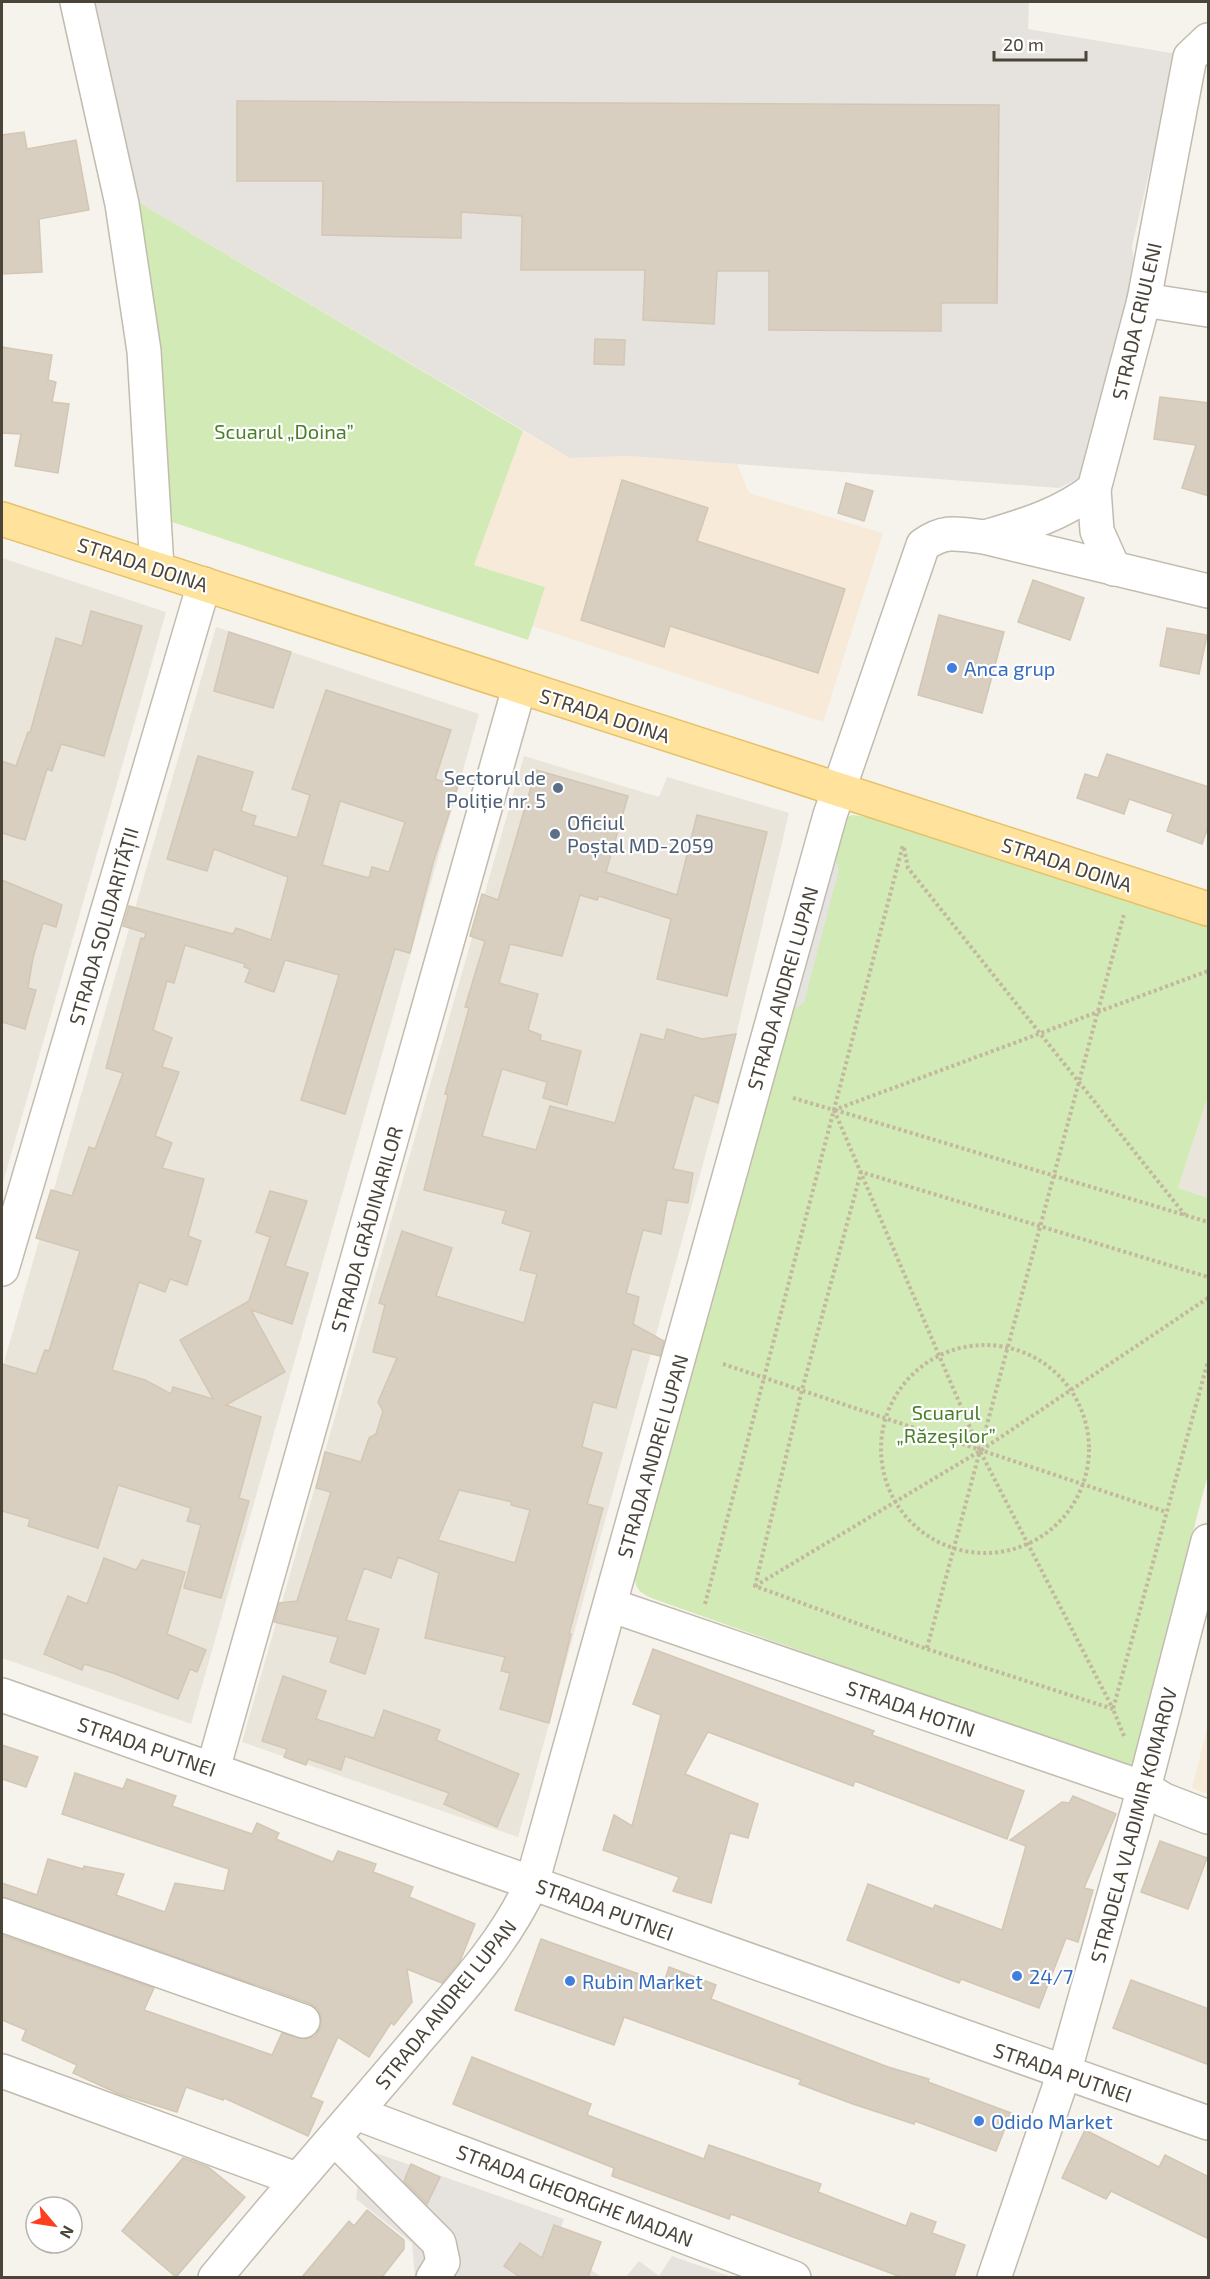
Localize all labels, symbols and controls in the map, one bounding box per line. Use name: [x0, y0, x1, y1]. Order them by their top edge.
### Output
scale bar: [994, 24, 1086, 62]
text: 20 m: [1003, 33, 1044, 55]
street label: STRADA CRIULENI: [1106, 240, 1166, 402]
park label: Scuarul „Doina”: [214, 419, 354, 443]
street label: STRADA DOINA: [75, 532, 212, 597]
place label: Anca grup: [964, 656, 1055, 680]
marker: Anca grup: [945, 661, 959, 675]
street label: STRADA DOINA: [537, 683, 674, 748]
place label: Sectorul de Poliție nr. 5: [444, 765, 546, 814]
marker: Sectorul de Poliție nr. 5: [551, 781, 565, 795]
place label: Oficiul Poștal MD-2059: [567, 810, 714, 859]
street label: STRADA SOLIDARITĂȚII: [63, 824, 145, 1028]
marker: Oficiul Poștal MD-2059: [548, 827, 562, 841]
street label: STRADA DOINA: [999, 832, 1136, 897]
street label: STRADA ANDREI LUPAN: [741, 883, 823, 1093]
street label: STRADA GRĂDINARILOR: [325, 1123, 407, 1335]
street label: STRADA ANDREI LUPAN: [611, 1351, 693, 1561]
park label: Scuarul „Răzeșilor”: [896, 1400, 996, 1449]
street label: STRADA HOTIN: [843, 1675, 979, 1741]
street label: STRADELA VLADIMIR KOMAROV: [1085, 1685, 1181, 1965]
street label: STRADA PUTNEI: [75, 1711, 219, 1781]
street label: STRADA PUTNEI: [533, 1873, 677, 1945]
street label: STRADA ANDREI LUPAN: [369, 1915, 521, 2093]
place label: 24/7: [1029, 1964, 1073, 1988]
place label: Rubin Market: [582, 1969, 703, 1993]
marker: 24/7: [1010, 1969, 1024, 1983]
marker: Rubin Market: [563, 1974, 577, 1988]
street label: STRADA PUTNEI: [991, 2037, 1135, 2107]
place label: Odido Market: [991, 2109, 1113, 2133]
marker: Odido Market: [972, 2114, 986, 2128]
street label: STRADA GHEORGHE MADAN: [453, 2139, 697, 2251]
north arrow: [24, 2195, 84, 2255]
text: N: [56, 2223, 79, 2242]

